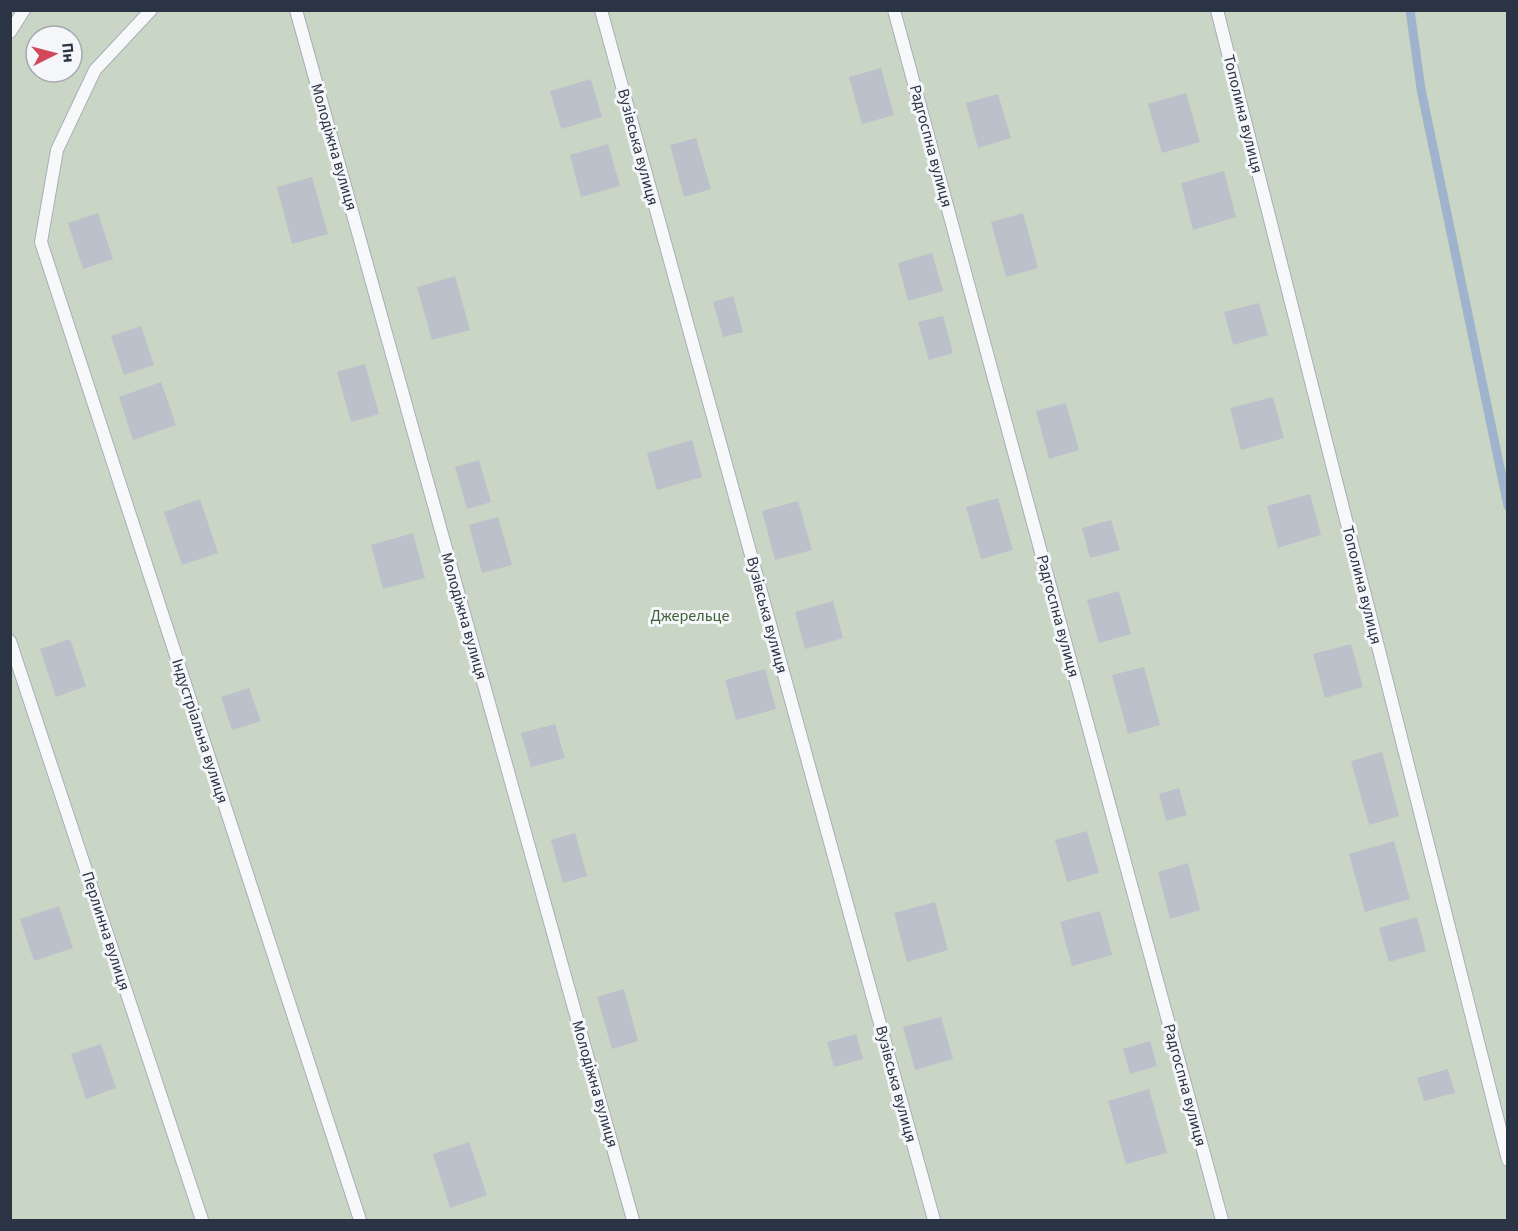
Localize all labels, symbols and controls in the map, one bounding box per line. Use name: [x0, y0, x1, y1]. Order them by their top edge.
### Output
north arrow: [24, 24, 84, 84]
text: Пн: [56, 41, 80, 64]
street label: Тополина вулиця: [1218, 52, 1268, 176]
street label: Молодіжна вулиця: [305, 81, 363, 213]
street label: Радгоспна вулиця: [904, 82, 958, 210]
street label: Вузівська вулиця: [612, 86, 664, 208]
street label: Тополина вулиця: [1337, 523, 1387, 647]
street label: Молодіжна вулиця: [435, 550, 493, 682]
street label: Радгоспна вулиця: [1031, 552, 1085, 680]
street label: Вузівська вулиця: [741, 554, 793, 676]
park label: Джерельце: [651, 605, 730, 627]
street label: Індустріальна вулиця: [166, 656, 234, 806]
street label: Перлинна вулиця: [76, 869, 136, 993]
street label: Молодіжна вулиця: [566, 1018, 624, 1150]
street label: Радгоспна вулиця: [1158, 1021, 1212, 1149]
street label: Вузівська вулиця: [870, 1023, 922, 1145]

